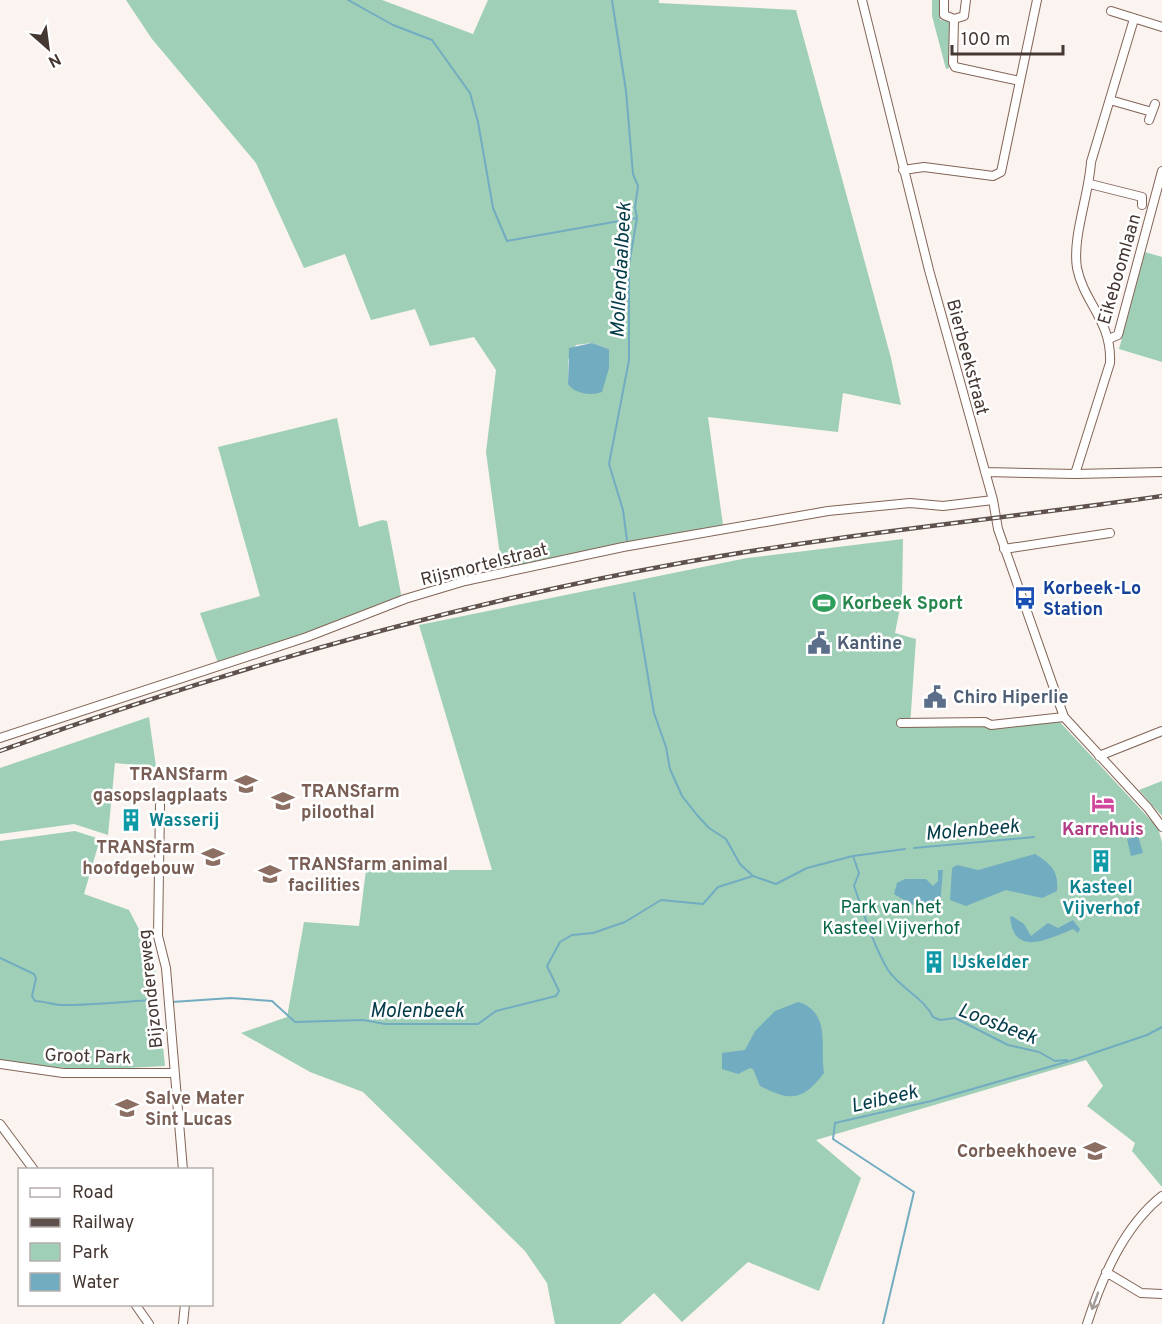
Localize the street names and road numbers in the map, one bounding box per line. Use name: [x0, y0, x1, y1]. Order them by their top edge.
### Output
street label: Eikeboomlaan: [1094, 211, 1147, 327]
street label: Bierbeekstraat: [940, 297, 993, 418]
street label: Rijsmortelstraat: [418, 539, 550, 592]
street label: Bijzondereweg: [134, 928, 169, 1050]
street label: Groot Park: [44, 1044, 132, 1071]

